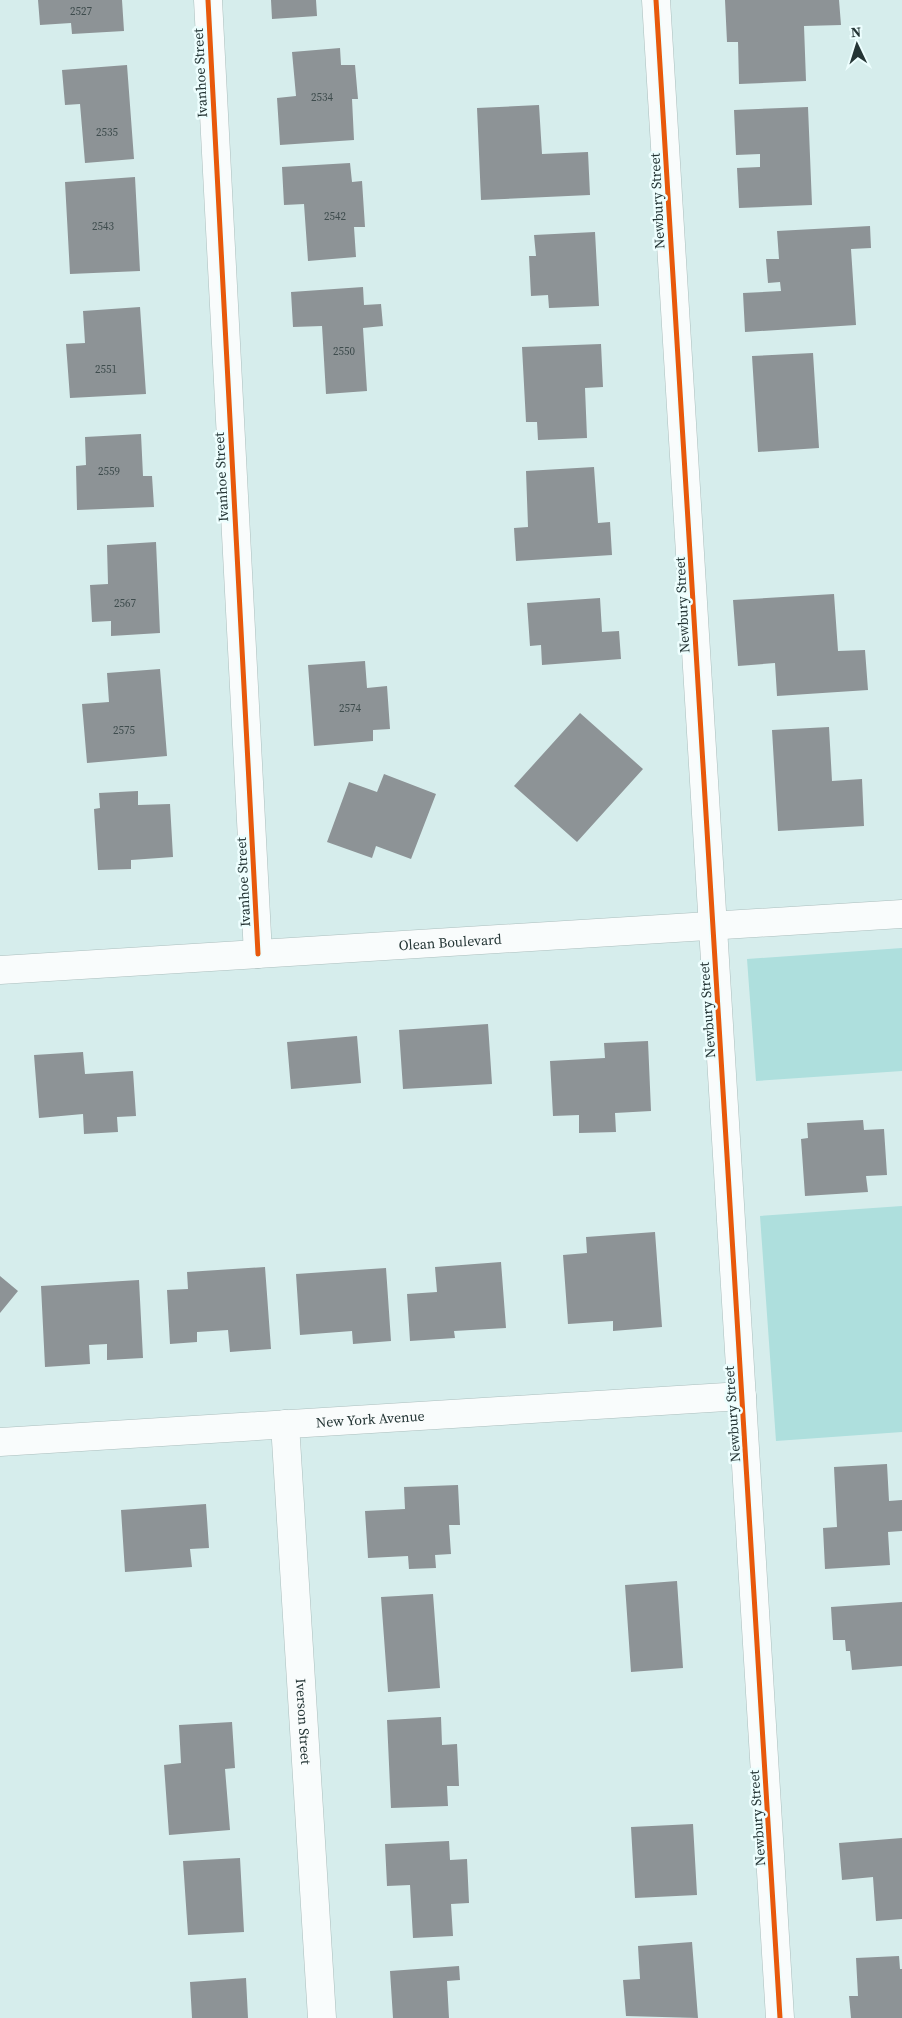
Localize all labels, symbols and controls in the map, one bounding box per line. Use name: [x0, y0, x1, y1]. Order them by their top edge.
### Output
house number: 2527: [70, 4, 92, 19]
north arrow: [832, 20, 882, 70]
text: N: [850, 22, 862, 42]
street label: Ivanhoe Street: [188, 27, 212, 118]
house number: 2534: [311, 90, 333, 105]
house number: 2535: [96, 125, 118, 140]
street label: Newbury Street: [644, 152, 670, 250]
house number: 2542: [324, 209, 346, 224]
house number: 2543: [92, 219, 114, 234]
house number: 2550: [333, 344, 355, 359]
house number: 2551: [95, 362, 117, 377]
street label: Ivanhoe Street: [209, 431, 233, 522]
house number: 2559: [98, 464, 120, 479]
street label: Newbury Street: [669, 556, 695, 654]
house number: 2567: [114, 596, 136, 611]
house number: 2574: [339, 701, 361, 716]
house number: 2575: [113, 723, 135, 738]
street label: Ivanhoe Street: [231, 836, 255, 927]
street label: Olean Boulevard: [398, 929, 502, 955]
street label: Newbury Street: [694, 961, 720, 1059]
street label: Newbury Street: [719, 1365, 745, 1463]
street label: New York Avenue: [315, 1406, 425, 1432]
street label: Iverson Street: [291, 1678, 316, 1765]
street label: Newbury Street: [744, 1769, 770, 1867]

